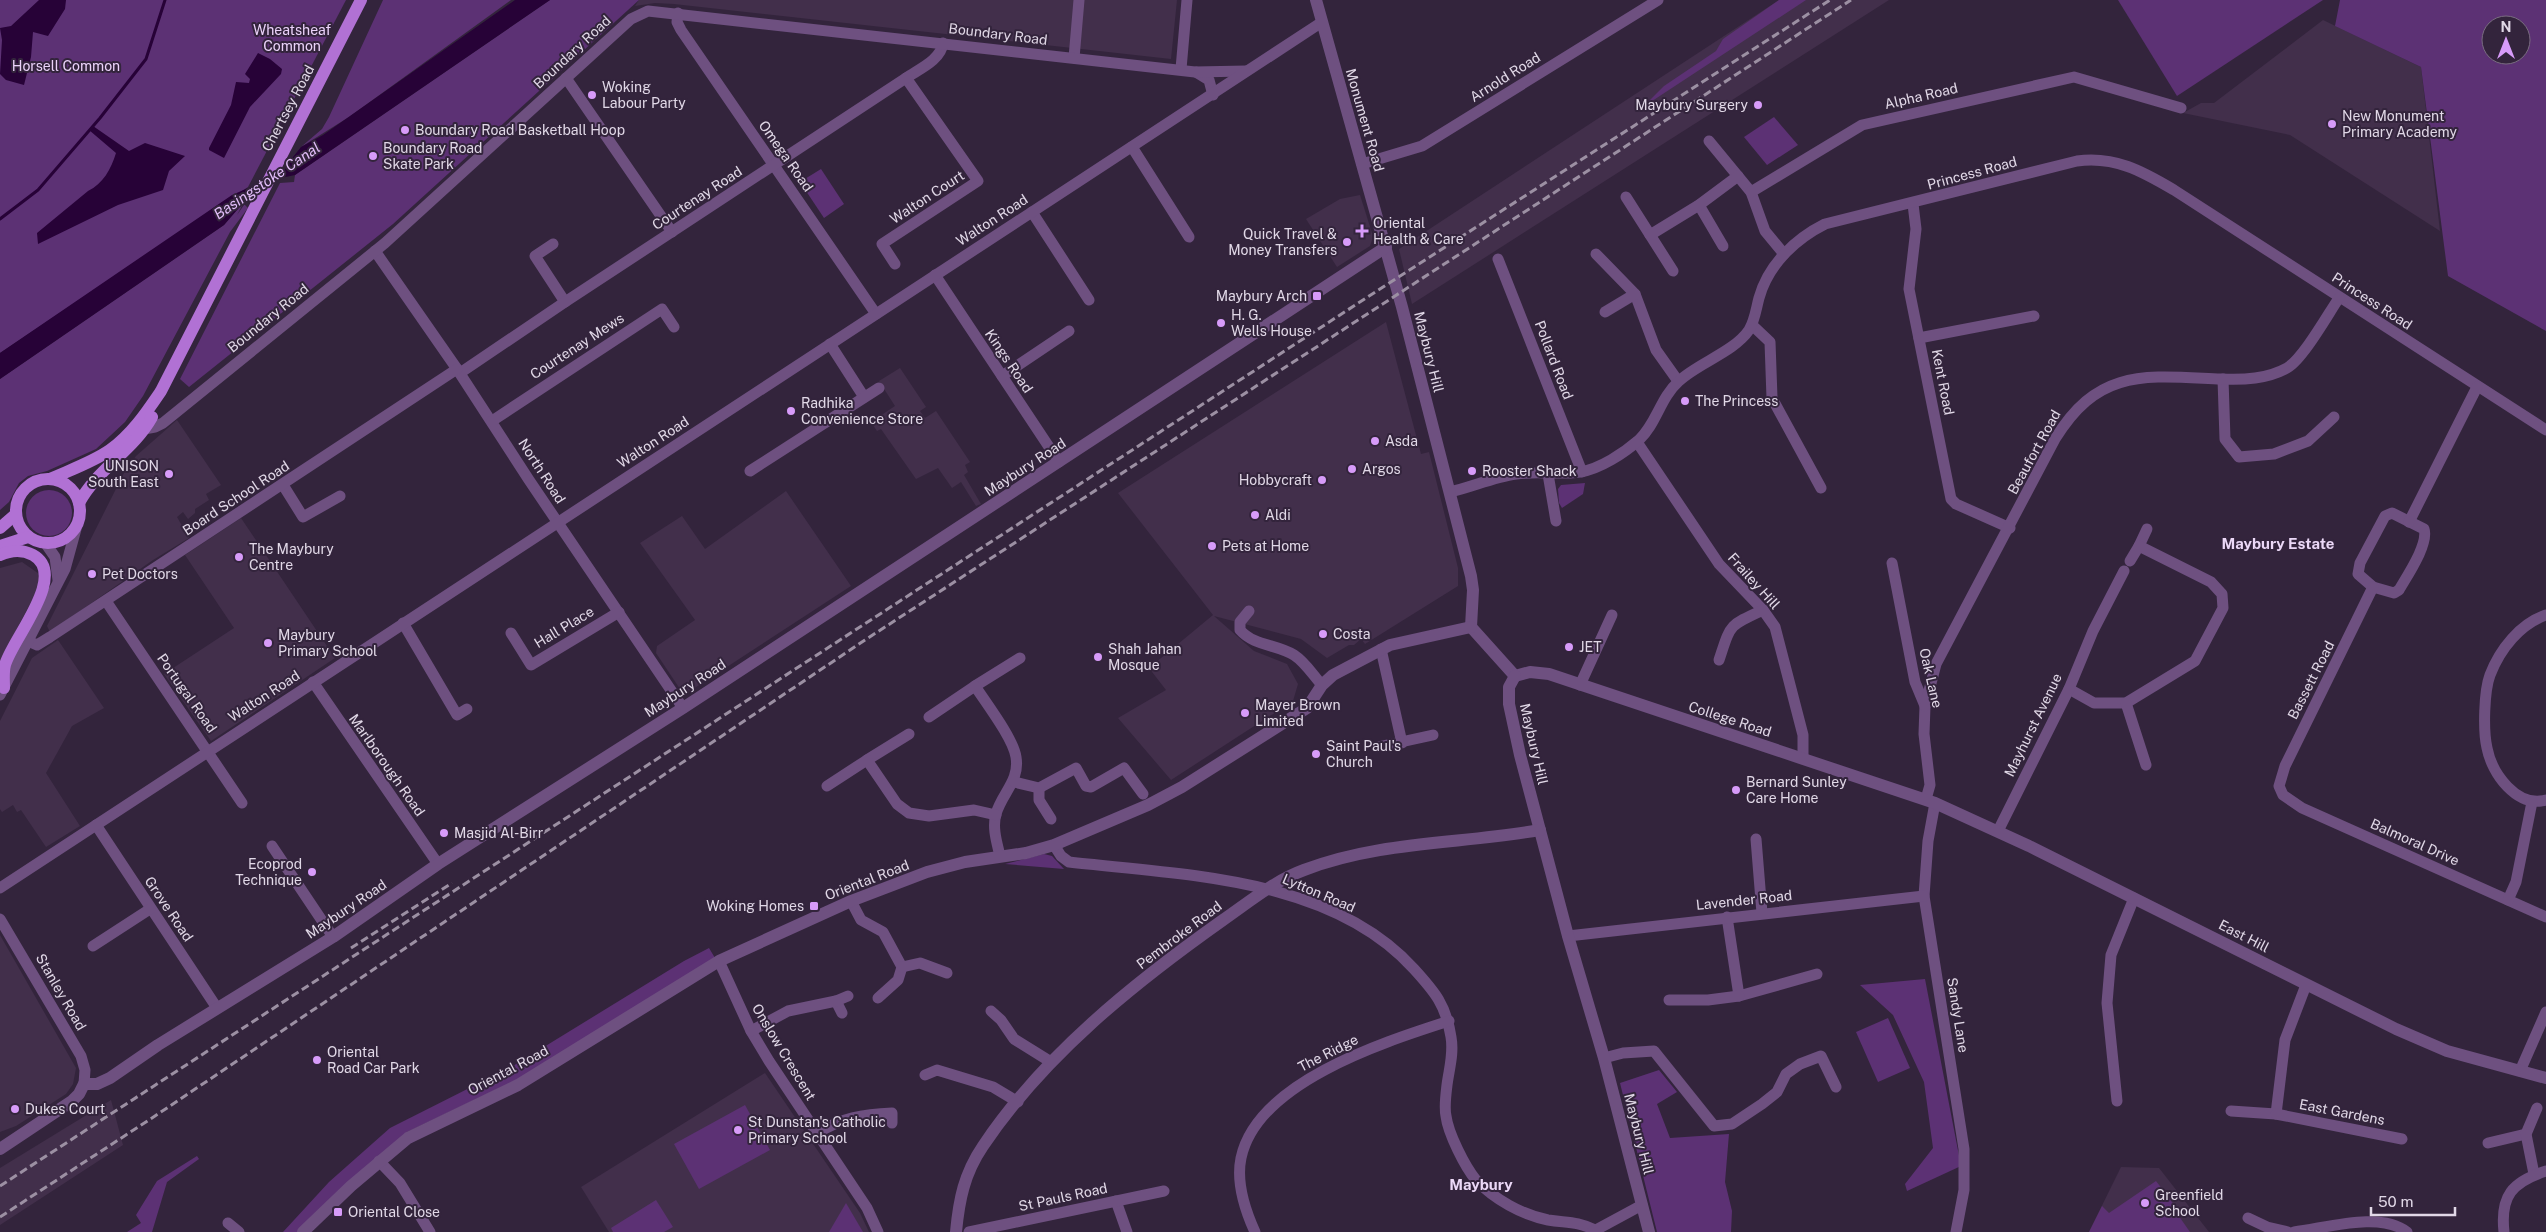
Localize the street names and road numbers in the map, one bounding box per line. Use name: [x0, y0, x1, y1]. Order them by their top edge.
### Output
street label: Boundary Road: [530, 12, 614, 92]
street label: Boundary Road: [948, 20, 1048, 48]
street label: Arnold Road: [1467, 49, 1543, 105]
street label: Chertsey Road: [259, 62, 317, 154]
street label: Monument Road: [1343, 67, 1387, 173]
street label: Alpha Road: [1883, 80, 1959, 112]
street label: Omega Road: [756, 117, 816, 195]
street label: Princess Road: [1925, 153, 2019, 193]
street label: Courtenay Road: [649, 163, 745, 233]
street label: Walton Court: [887, 167, 967, 227]
street label: Walton Road: [953, 191, 1031, 249]
street label: Princess Road: [2329, 269, 2415, 333]
street label: Boundary Road: [224, 281, 312, 355]
street label: Courtenay Mews: [527, 310, 627, 382]
street label: Maybury Hill: [1411, 310, 1447, 394]
street label: Pollard Road: [1532, 318, 1576, 402]
street label: Kings Road: [982, 326, 1036, 396]
street label: Kent Road: [1929, 348, 1957, 416]
street label: Beaufort Road: [2004, 407, 2064, 497]
street label: Walton Road: [614, 413, 692, 471]
street label: Maybury Road: [981, 435, 1069, 499]
street label: North Road: [515, 436, 569, 506]
street label: Board School Road: [180, 458, 292, 538]
street label: Frailey Hill: [1725, 550, 1783, 612]
street label: Hall Place: [531, 603, 597, 651]
street label: Bassett Road: [2284, 638, 2338, 722]
street label: Oak Lane: [1916, 647, 1946, 709]
street label: Portugal Road: [154, 651, 220, 735]
street label: Maybury Road: [641, 656, 729, 720]
street label: Walton Road: [225, 667, 303, 725]
street label: Mayhurst Avenue: [2001, 671, 2065, 779]
street label: College Road: [1687, 698, 1773, 740]
street label: Maybury Hill: [1517, 702, 1551, 786]
street label: Marlborough Road: [346, 711, 428, 819]
street label: Balmoral Drive: [2368, 815, 2462, 869]
street label: Oriental Road: [823, 857, 911, 903]
street label: Lytton Road: [1280, 870, 1358, 916]
street label: Grove Road: [141, 874, 197, 944]
street label: Maybury Road: [303, 876, 389, 942]
street label: Lavender Road: [1695, 887, 1793, 913]
street label: Pembroke Road: [1133, 898, 1225, 972]
street label: East Hill: [2216, 916, 2272, 956]
street label: Stanley Road: [33, 951, 89, 1033]
street label: Sandy Lane: [1944, 976, 1972, 1054]
street label: Onslow Crescent: [749, 1001, 819, 1103]
street label: The Ridge: [1295, 1031, 1361, 1075]
street label: Oriental Road: [465, 1042, 551, 1098]
street label: Maybury Hill: [1621, 1092, 1657, 1176]
street label: East Gardens: [2298, 1096, 2386, 1128]
street label: St Pauls Road: [1017, 1180, 1109, 1214]

